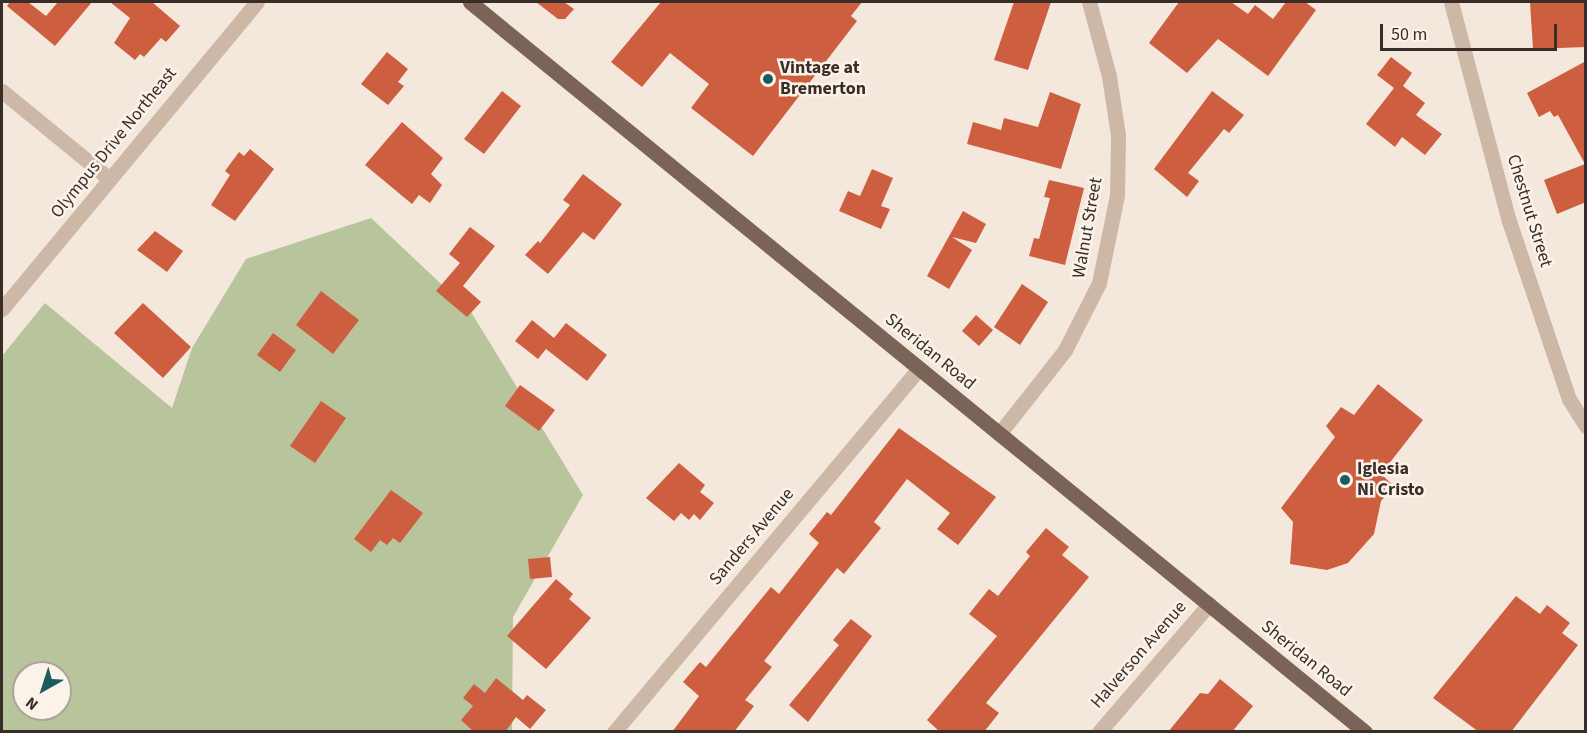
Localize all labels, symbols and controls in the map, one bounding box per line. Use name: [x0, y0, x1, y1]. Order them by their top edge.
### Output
scale bar: [1383, 12, 1560, 50]
text: 50 m: [1391, 22, 1427, 47]
place label: Vintage at Bremerton: [780, 58, 866, 100]
street label: Olympus Drive Northeast: [46, 63, 182, 223]
marker: Vintage at Bremerton: [761, 72, 775, 86]
street label: Chestnut Street: [1502, 152, 1556, 270]
street label: Walnut Street: [1069, 176, 1107, 280]
street label: Sheridan Road: [880, 309, 980, 395]
place label: Iglesia Ni Cristo: [1357, 459, 1424, 502]
marker: Iglesia Ni Cristo: [1338, 473, 1352, 487]
street label: Sanders Avenue: [705, 484, 799, 590]
street label: Halverson Avenue: [1087, 597, 1191, 713]
street label: Sheridan Road: [1256, 616, 1356, 702]
north arrow: [12, 661, 72, 721]
text: N: [21, 692, 43, 715]

